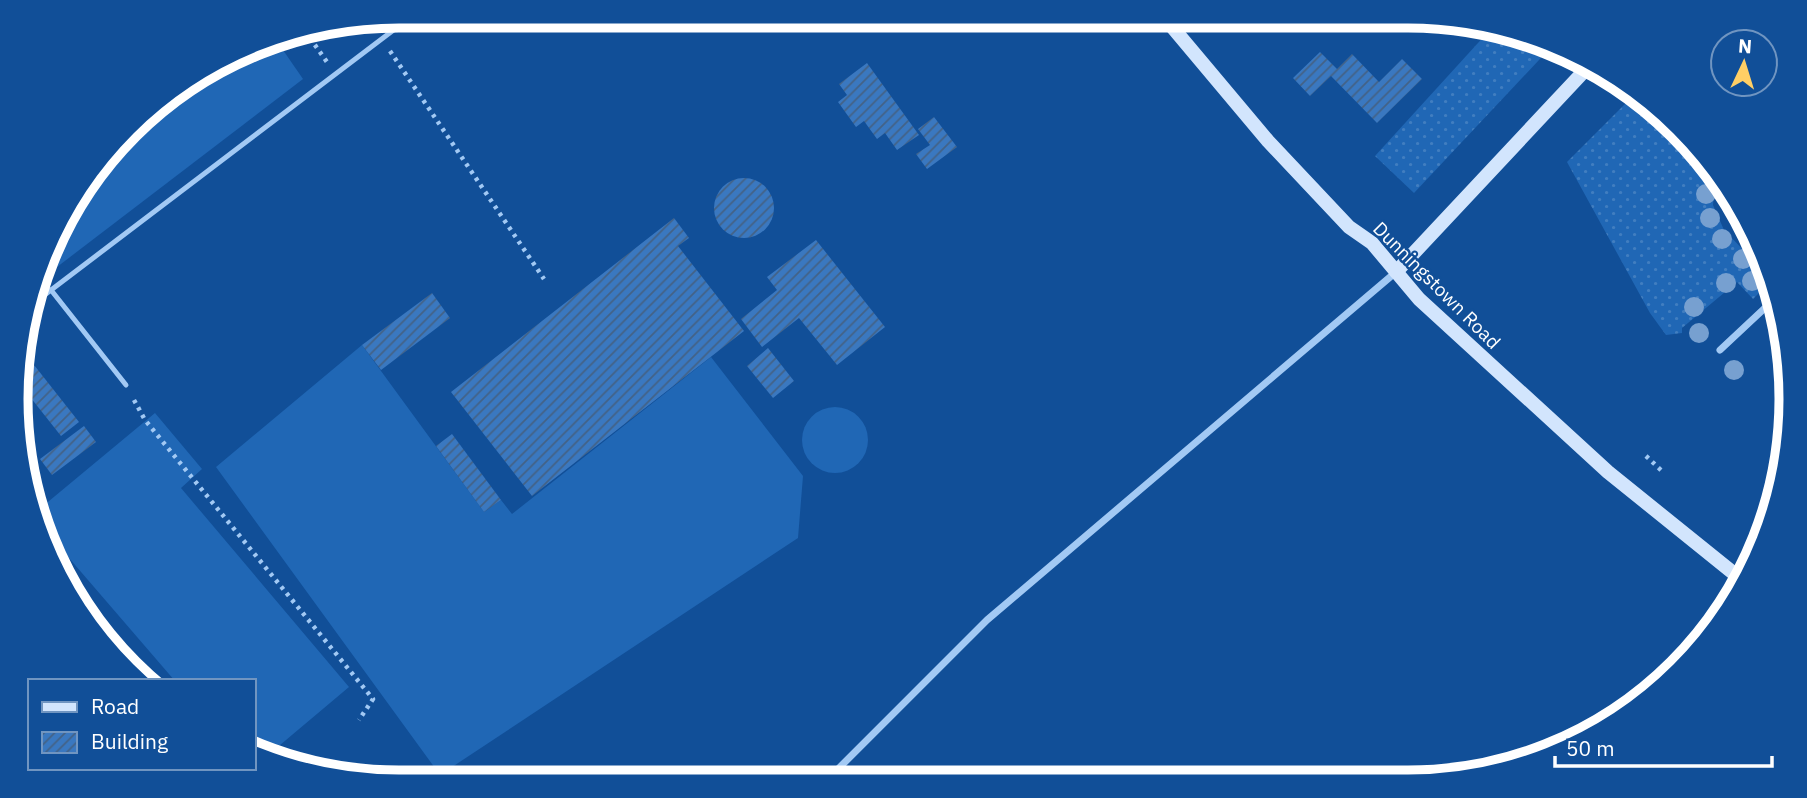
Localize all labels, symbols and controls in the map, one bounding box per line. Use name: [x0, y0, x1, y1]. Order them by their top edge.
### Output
north arrow: [1709, 28, 1779, 98]
text: N: [1737, 34, 1753, 58]
street label: Dunningstown Road: [1368, 216, 1506, 354]
legend: [28, 679, 256, 770]
text: Road: [91, 692, 139, 720]
scale bar: [1555, 724, 1772, 768]
text: Building: [91, 727, 168, 755]
text: 50 m: [1566, 734, 1615, 762]

